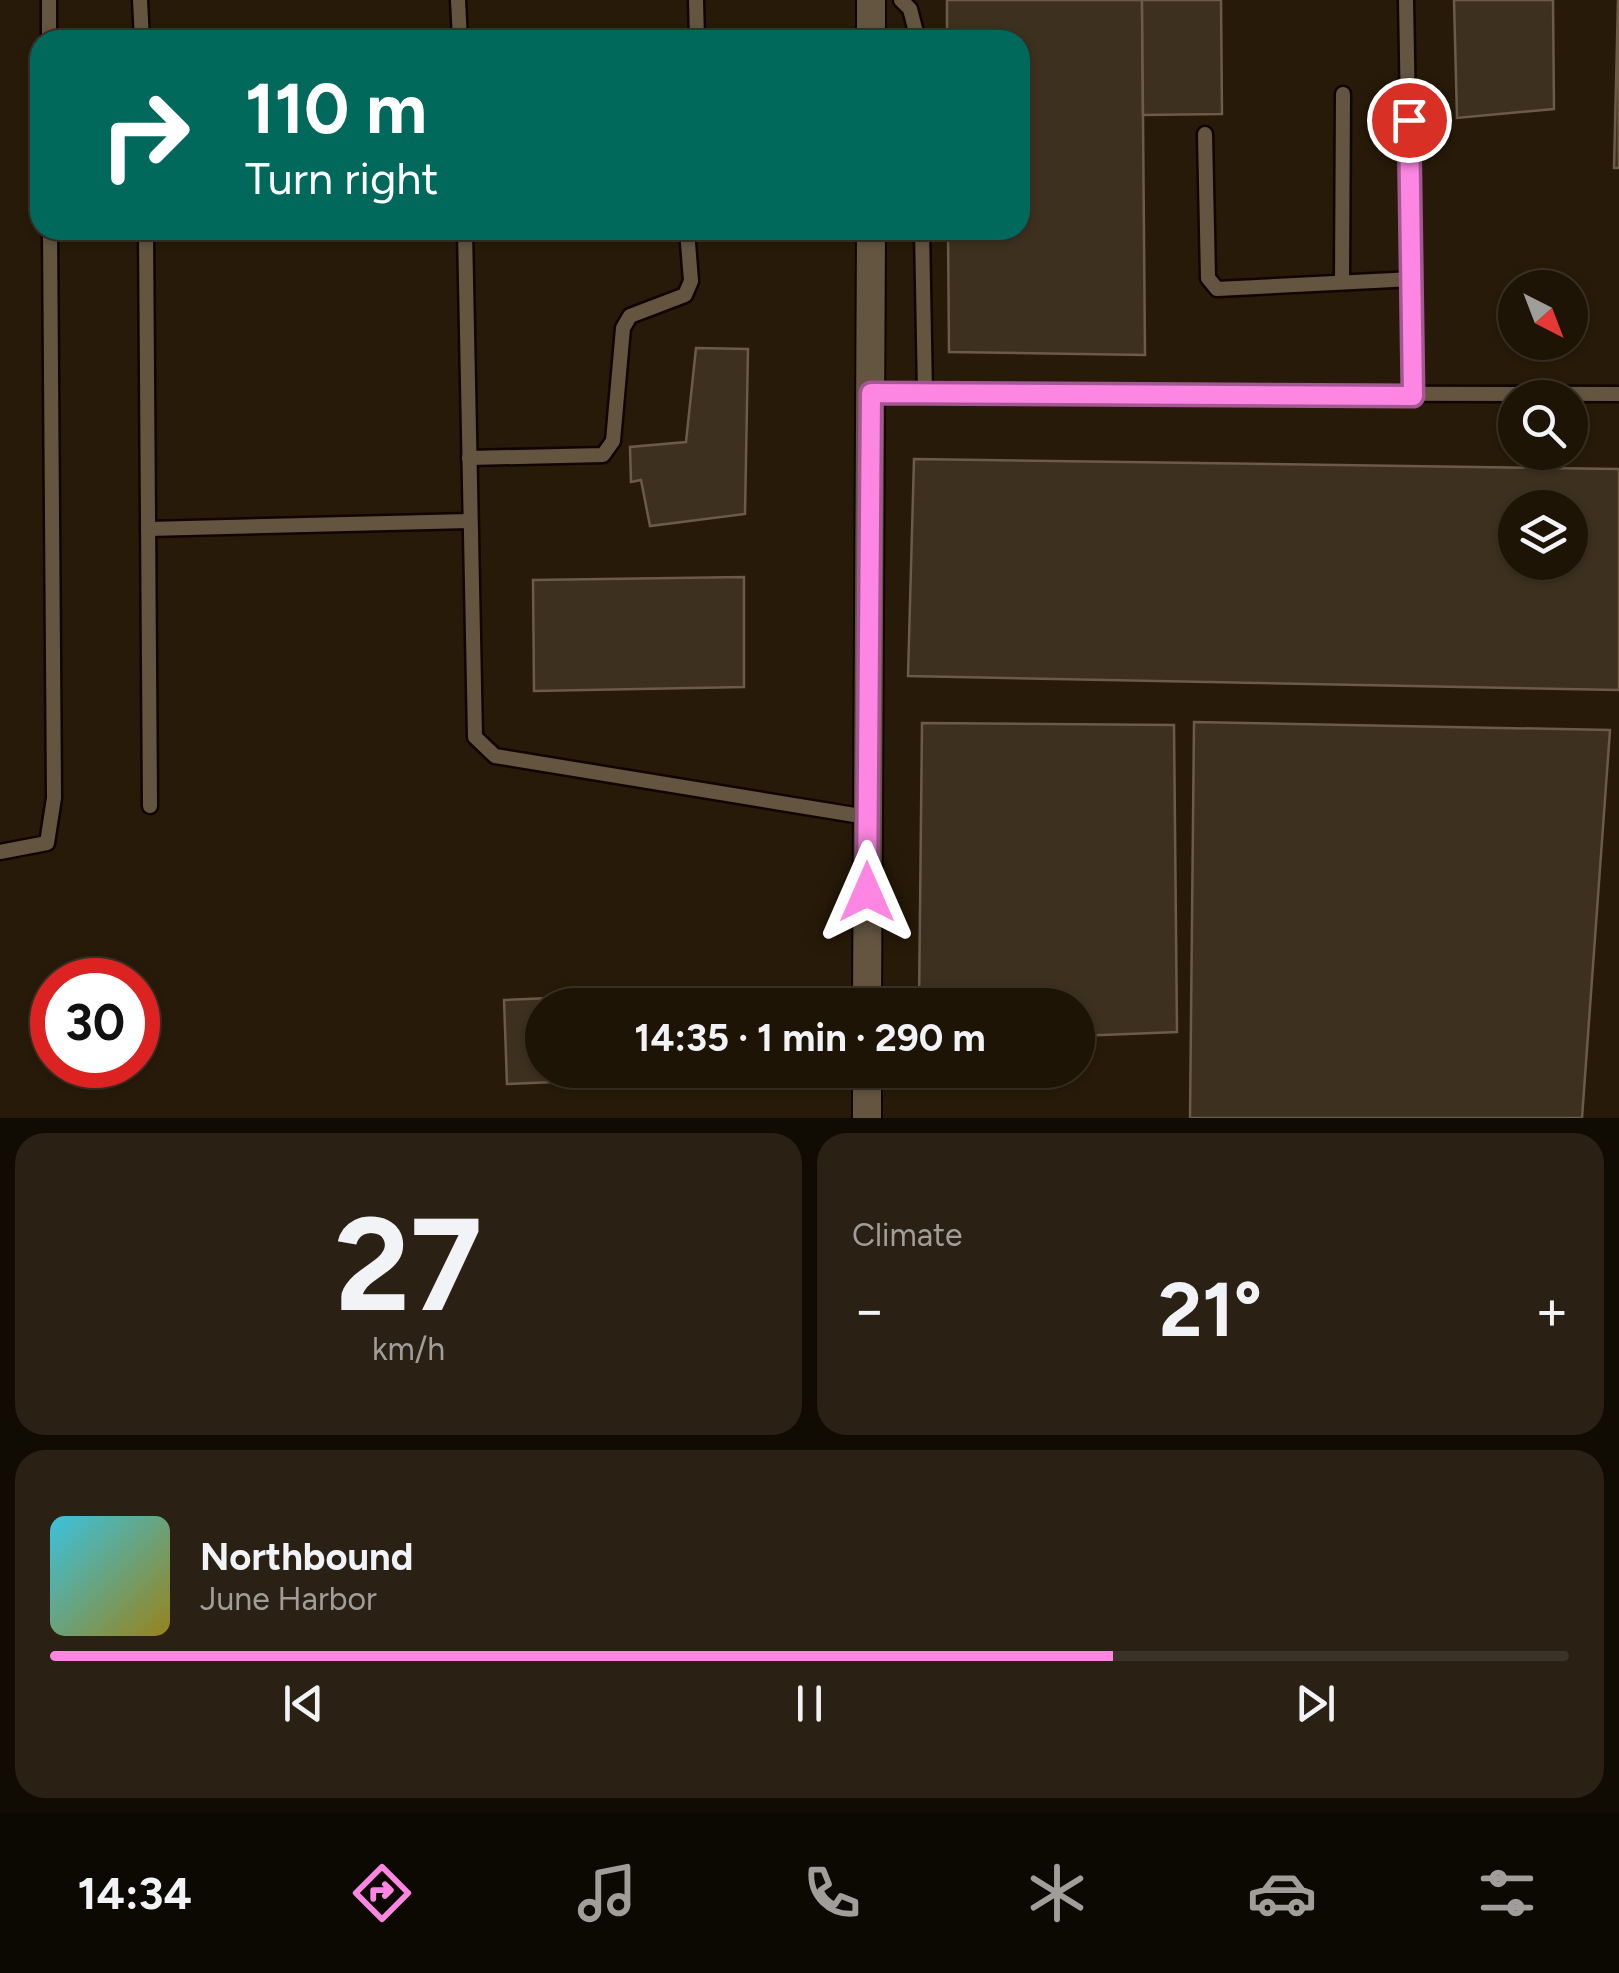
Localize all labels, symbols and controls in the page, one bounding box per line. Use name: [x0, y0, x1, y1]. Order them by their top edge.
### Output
text: 110 m: [245, 66, 427, 151]
icon: right: [80, 70, 210, 200]
pin: [1367, 78, 1452, 163]
icon: arrive: [1382, 93, 1437, 148]
text: Turn right: [245, 151, 438, 205]
north arrow: [1498, 270, 1588, 360]
map controls: [1498, 270, 1588, 580]
button: search: [1498, 380, 1588, 470]
button: layers: [1498, 490, 1588, 580]
position arrow: [815, 840, 919, 944]
speed limit sign: 30: [30, 958, 160, 1088]
text: 14:35 · 1 min · 290 m: [634, 1015, 986, 1061]
text: 27: [335, 1187, 482, 1343]
text: Climate: [852, 1216, 963, 1254]
text: 21°: [1159, 1265, 1262, 1355]
text: −: [852, 1277, 886, 1343]
text: +: [1535, 1277, 1569, 1343]
text: km/h: [372, 1330, 445, 1368]
text: Northbound: [200, 1534, 413, 1580]
text: June Harbor: [200, 1580, 377, 1618]
icon: previous: [276, 1676, 331, 1731]
icon: pause: [782, 1676, 837, 1731]
icon: next: [1288, 1676, 1343, 1731]
icon: directions: [347, 1858, 417, 1928]
icon: music: [572, 1858, 642, 1928]
icon: phone: [797, 1858, 867, 1928]
icon: climate: [1022, 1858, 1092, 1928]
icon: car: [1247, 1858, 1317, 1928]
icon: filters: [1472, 1858, 1542, 1928]
text: 14:34: [77, 1866, 192, 1920]

